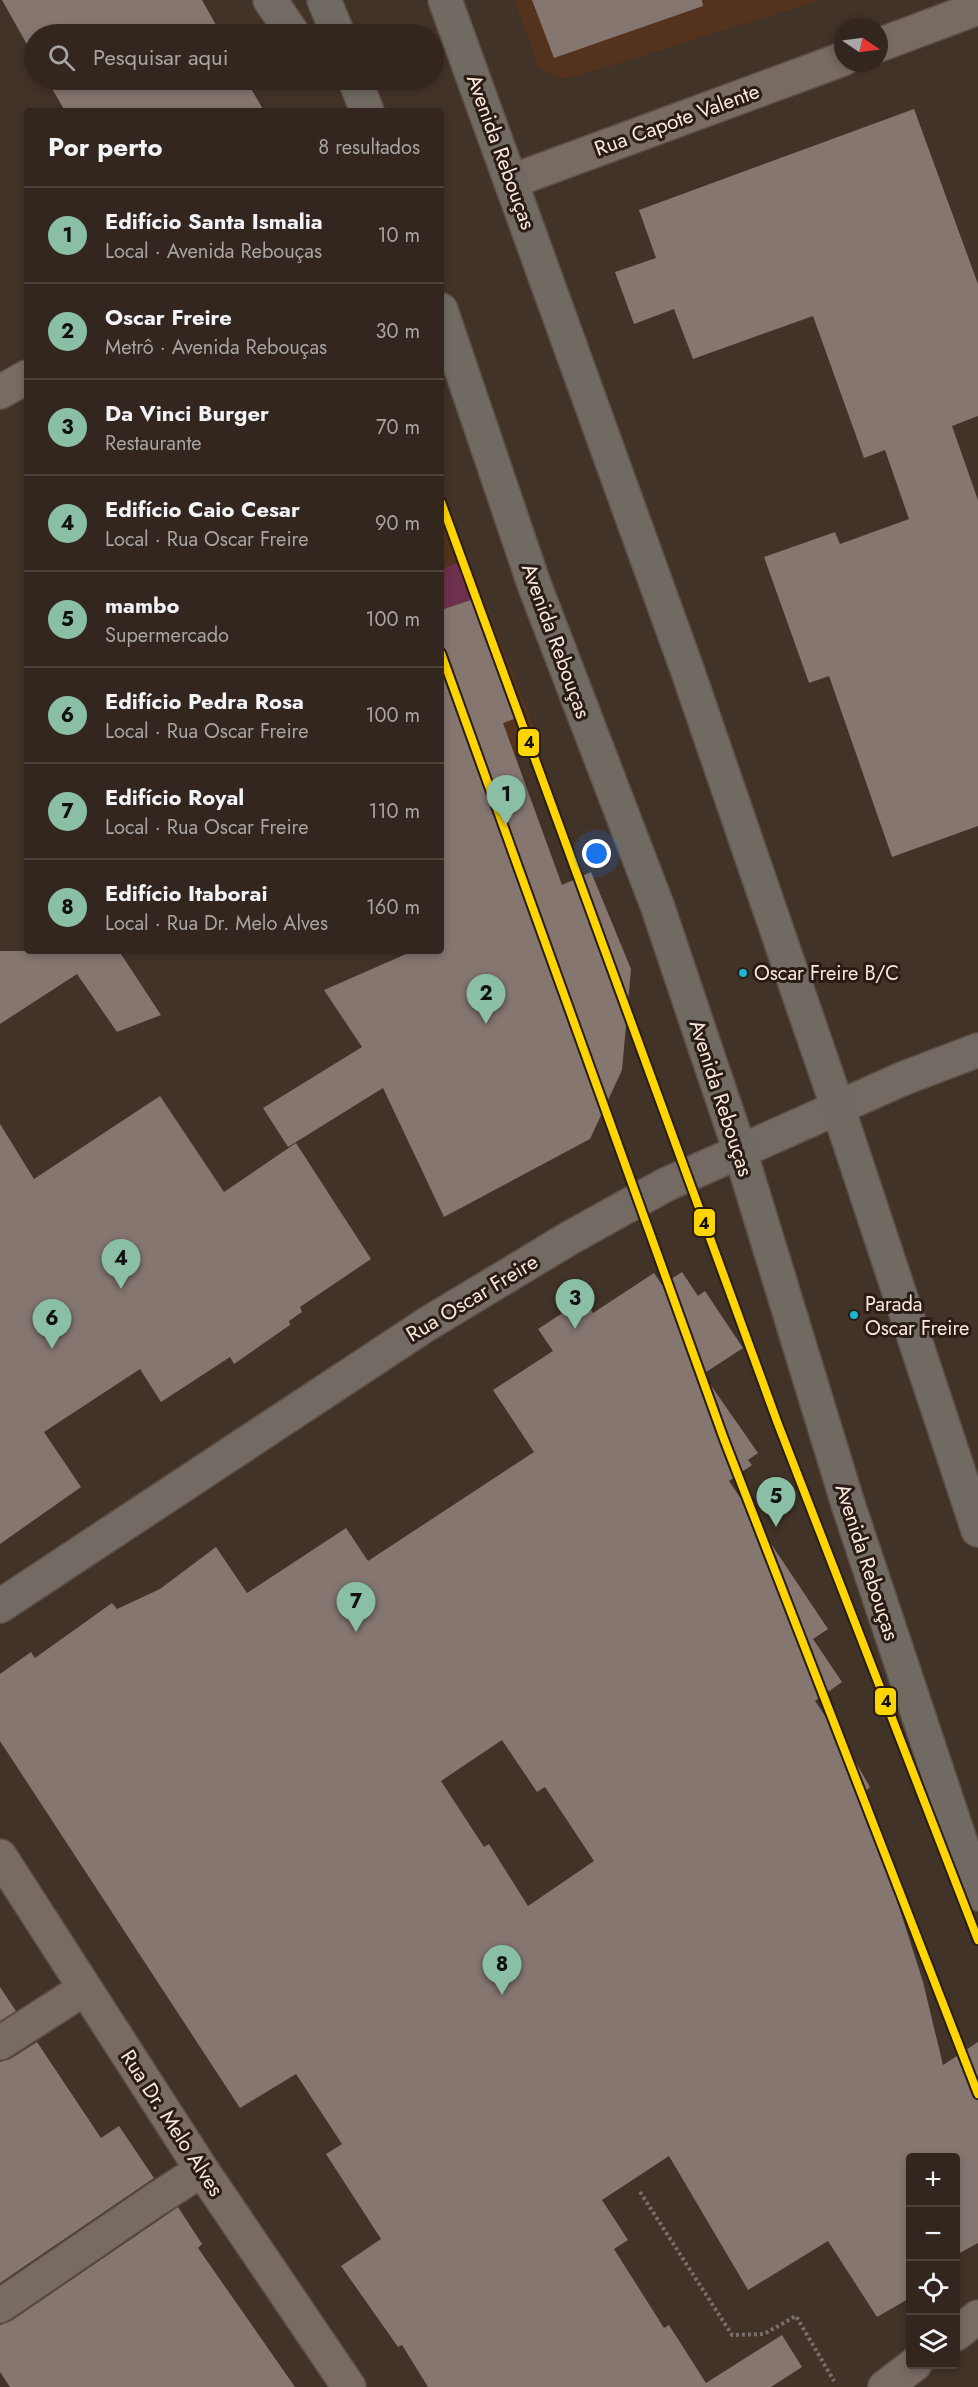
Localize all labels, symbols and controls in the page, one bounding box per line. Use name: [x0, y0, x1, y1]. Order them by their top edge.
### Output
north arrow: [834, 18, 888, 72]
search box: [24, 24, 444, 90]
icon: search: [45, 41, 78, 74]
text: Pesquisar aqui: [93, 41, 228, 73]
street label: Avenida Rebouças: [459, 70, 543, 234]
street label: Rua Capote Valente: [590, 76, 764, 164]
text: Por perto: [48, 128, 162, 166]
text: 8 resultados: [318, 133, 420, 162]
text: Edifício Santa Ismalia: [105, 205, 323, 237]
text: 1: [62, 221, 73, 250]
text: 10 m: [377, 221, 420, 250]
text: Local · Avenida Rebouças: [105, 237, 322, 266]
text: Oscar Freire: [105, 301, 232, 333]
text: 2: [61, 317, 74, 346]
text: 30 m: [375, 317, 420, 346]
text: Metrô · Avenida Rebouças: [105, 333, 327, 362]
text: Da Vinci Burger: [105, 397, 269, 429]
text: 3: [61, 413, 74, 442]
text: 70 m: [376, 413, 420, 442]
text: Restaurante: [105, 429, 202, 458]
text: Edifício Caio Cesar: [105, 493, 300, 525]
text: 4: [61, 509, 74, 538]
text: 90 m: [375, 509, 420, 538]
text: Local · Rua Oscar Freire: [105, 525, 308, 554]
street label: Avenida Rebouças: [514, 559, 598, 723]
text: mambo: [105, 589, 180, 621]
text: 5: [61, 605, 74, 634]
text: 100 m: [365, 605, 420, 634]
text: Supermercado: [105, 621, 229, 650]
text: Edifício Pedra Rosa: [105, 685, 304, 717]
text: 6: [61, 701, 74, 730]
text: 100 m: [365, 701, 420, 730]
text: Local · Rua Oscar Freire: [105, 717, 308, 746]
line badge: 4: [517, 728, 540, 757]
text: 4: [523, 731, 535, 754]
pin: 1: [486, 776, 526, 825]
text: Edifício Royal: [105, 781, 244, 813]
text: 7: [61, 797, 74, 826]
text: 110 m: [368, 797, 420, 826]
text: Local · Rua Oscar Freire: [105, 813, 308, 842]
your location: [582, 839, 611, 868]
text: Edifício Itaborai: [105, 877, 268, 909]
text: 8: [61, 893, 74, 922]
text: 160 m: [366, 893, 420, 922]
text: Local · Rua Dr. Melo Alves: [105, 909, 328, 938]
place label: Oscar Freire B/C: [754, 959, 899, 988]
marker: Oscar Freire B/C: [737, 967, 749, 979]
pin: 2: [466, 974, 506, 1024]
street label: Avenida Rebouças: [682, 1016, 760, 1180]
line badge: 4: [693, 1208, 716, 1237]
text: 4: [698, 1212, 710, 1235]
pin: 4: [102, 1240, 140, 1289]
street label: Rua Oscar Freire: [400, 1247, 544, 1349]
pin: 3: [556, 1280, 594, 1329]
place label: Parada Oscar Freire: [865, 1290, 969, 1343]
pin: 6: [32, 1300, 72, 1349]
marker: Parada Oscar Freire: [848, 1309, 860, 1321]
pin: 5: [756, 1478, 796, 1527]
street label: Avenida Rebouças: [828, 1480, 906, 1644]
pin: 7: [336, 1582, 376, 1632]
line badge: 4: [874, 1687, 897, 1716]
text: 4: [880, 1690, 892, 1713]
pin: 8: [482, 1946, 522, 1995]
street label: Rua Dr. Melo Alves: [113, 2044, 231, 2202]
map controls: [906, 2153, 960, 2369]
button: +: [906, 2153, 960, 2207]
button: −: [906, 2207, 960, 2261]
button: locate: [906, 2261, 960, 2315]
button: layers: [906, 2315, 960, 2369]

